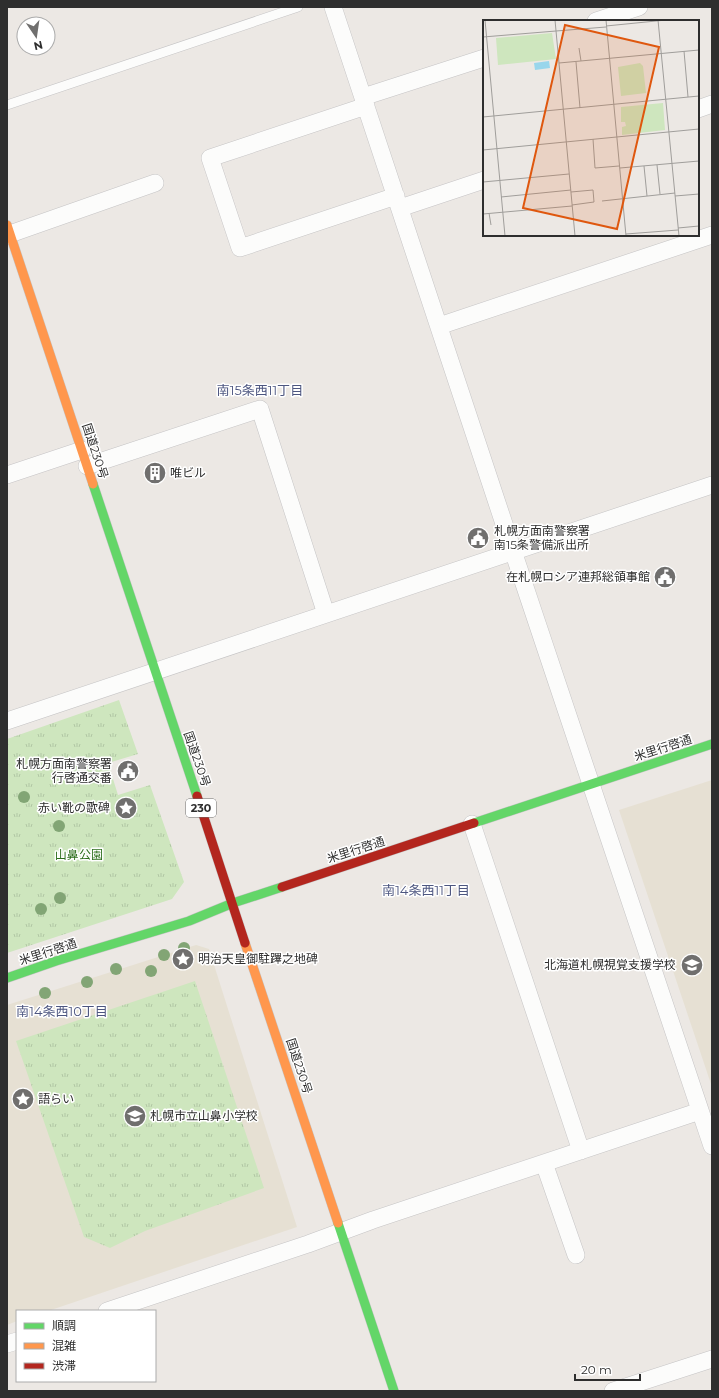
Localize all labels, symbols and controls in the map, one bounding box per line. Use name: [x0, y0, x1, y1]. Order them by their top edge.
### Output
north arrow: [16, 16, 56, 56]
inset map: [483, 20, 699, 236]
text: N: [32, 38, 44, 54]
district label: 南15条西11丁目: [217, 382, 303, 398]
street label: 国道230号: [79, 421, 111, 481]
building icon: 唯ビル: [142, 460, 168, 486]
place label: 唯ビル: [170, 465, 206, 480]
place label: 札幌方面南警察署 南15条警備派出所: [494, 523, 590, 552]
public building icon: 札幌方面南警察署 南15条警備派出所: [465, 525, 491, 551]
public building icon: 在札幌ロシア連邦総領事館: [652, 564, 678, 590]
place label: 在札幌ロシア連邦総領事館: [506, 569, 650, 584]
street label: 国道230号: [181, 729, 214, 788]
street label: 米里行啓通: [632, 731, 694, 764]
place label: 札幌方面南警察署 行啓通交番: [16, 756, 112, 785]
public building icon: 札幌方面南警察署 行啓通交番: [115, 758, 141, 784]
place icon: 赤い靴の歌碑: [113, 795, 139, 821]
road number: 230: [186, 799, 216, 817]
place label: 赤い靴の歌碑: [38, 800, 110, 815]
street label: 米里行啓通: [325, 833, 387, 866]
park label: 山鼻公園: [55, 847, 103, 862]
district label: 南14条西11丁目: [382, 882, 470, 898]
street label: 米里行啓通: [17, 935, 79, 968]
place icon: 明治天皇御駐蹕之地碑: [170, 946, 196, 972]
place label: 明治天皇御駐蹕之地碑: [198, 951, 318, 966]
school or university icon: 北海道札幌視覚支援学校: [679, 952, 705, 978]
place label: 北海道札幌視覚支援学校: [544, 957, 676, 972]
district label: 南14条西10丁目: [16, 1003, 108, 1019]
street label: 国道230号: [283, 1036, 315, 1096]
place icon: 語らい: [10, 1086, 36, 1112]
place label: 語らい: [38, 1091, 74, 1106]
school or university icon: 札幌市立山鼻小学校: [122, 1103, 148, 1129]
place label: 札幌市立山鼻小学校: [150, 1108, 258, 1123]
legend: [16, 1310, 156, 1382]
text: 順調: [52, 1318, 76, 1333]
text: 混雑: [52, 1338, 76, 1353]
scale bar: [575, 1356, 640, 1382]
text: 渋滞: [52, 1358, 76, 1373]
text: 20 m: [581, 1362, 612, 1377]

